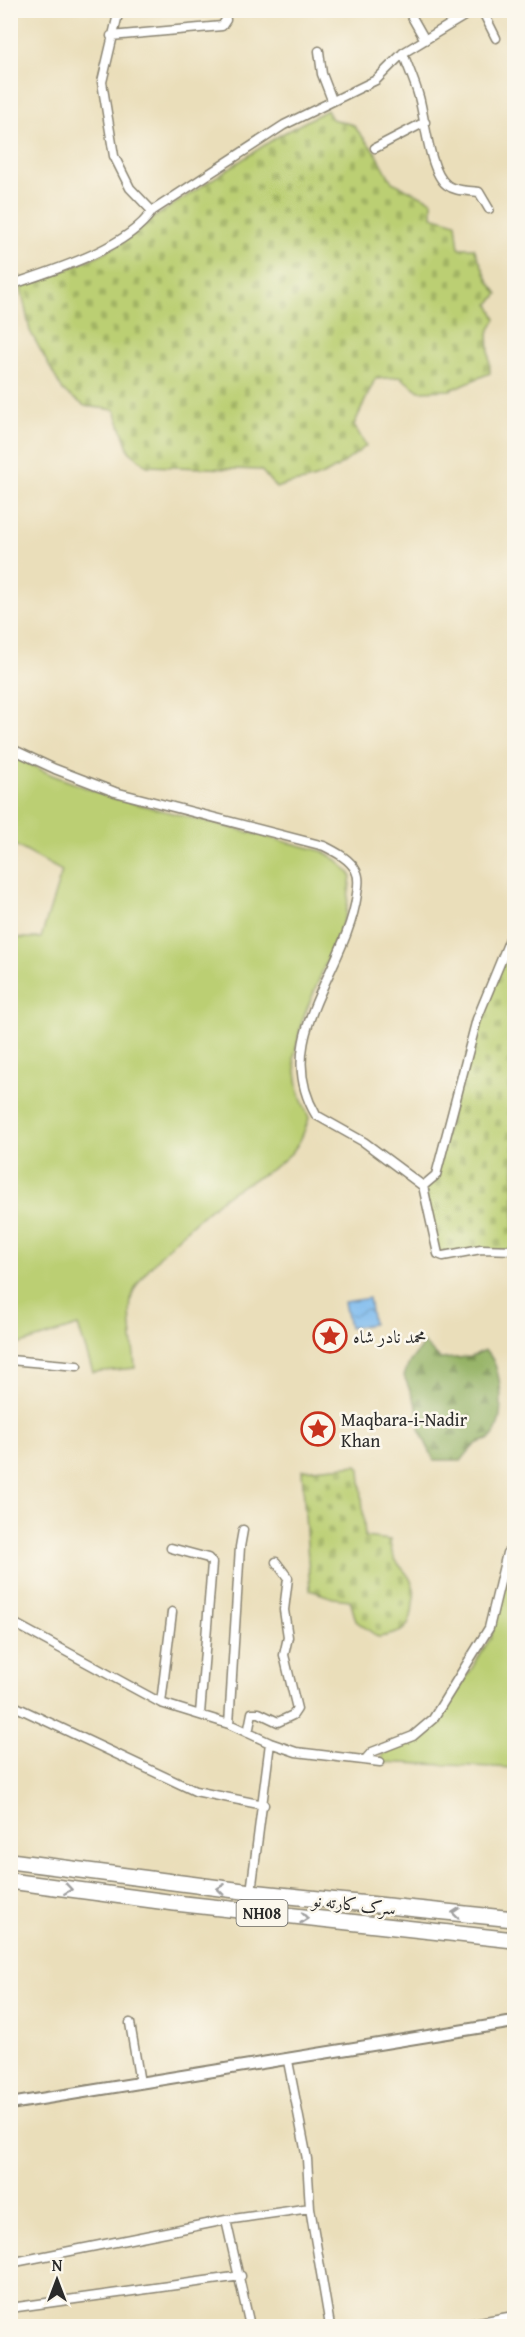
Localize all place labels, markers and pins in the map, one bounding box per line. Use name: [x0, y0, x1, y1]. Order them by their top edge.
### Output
place icon: محمد نادر شاه: [312, 1318, 348, 1354]
place label: محمد نادر شاه: [353, 1323, 426, 1350]
place label: Maqbara-i-Nadir Khan: [341, 1406, 468, 1454]
place icon: Maqbara-i-Nadir Khan: [300, 1411, 336, 1447]

